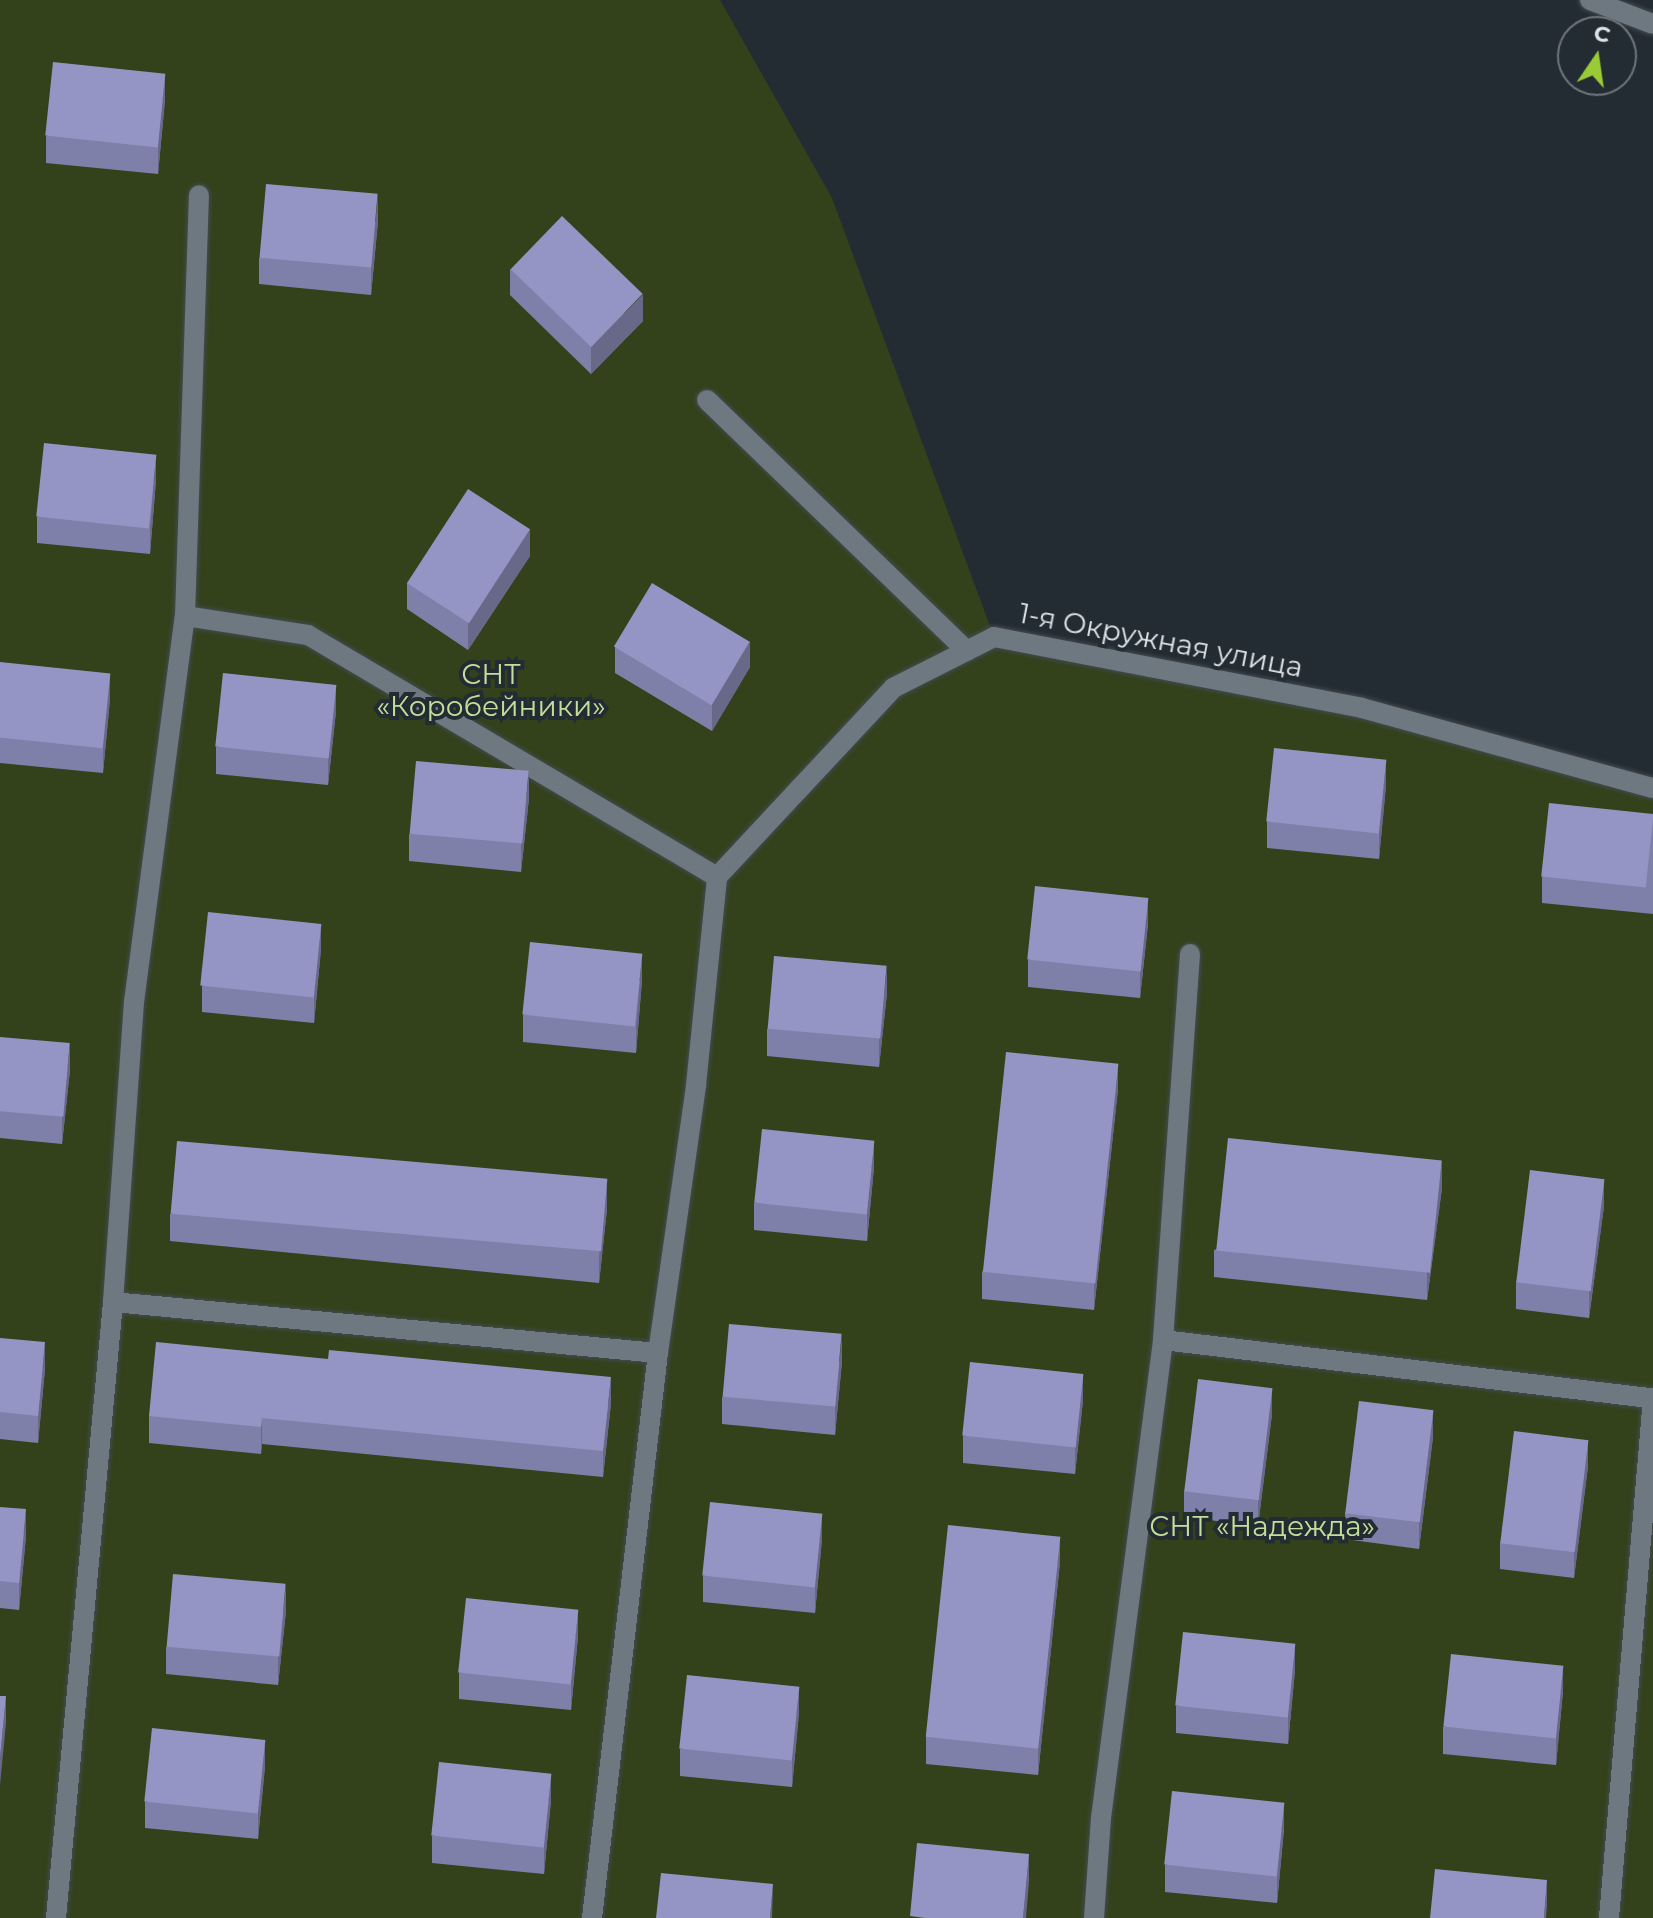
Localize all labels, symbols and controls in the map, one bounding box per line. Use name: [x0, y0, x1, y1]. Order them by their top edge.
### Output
north arrow: [1557, 16, 1637, 96]
text: С: [1591, 19, 1613, 49]
street label: 1-я Окружная улица: [1016, 596, 1306, 684]
park label: СНТ «Коробейники»: [376, 657, 606, 723]
park label: СНТ «Надежда»: [1149, 1509, 1375, 1543]

